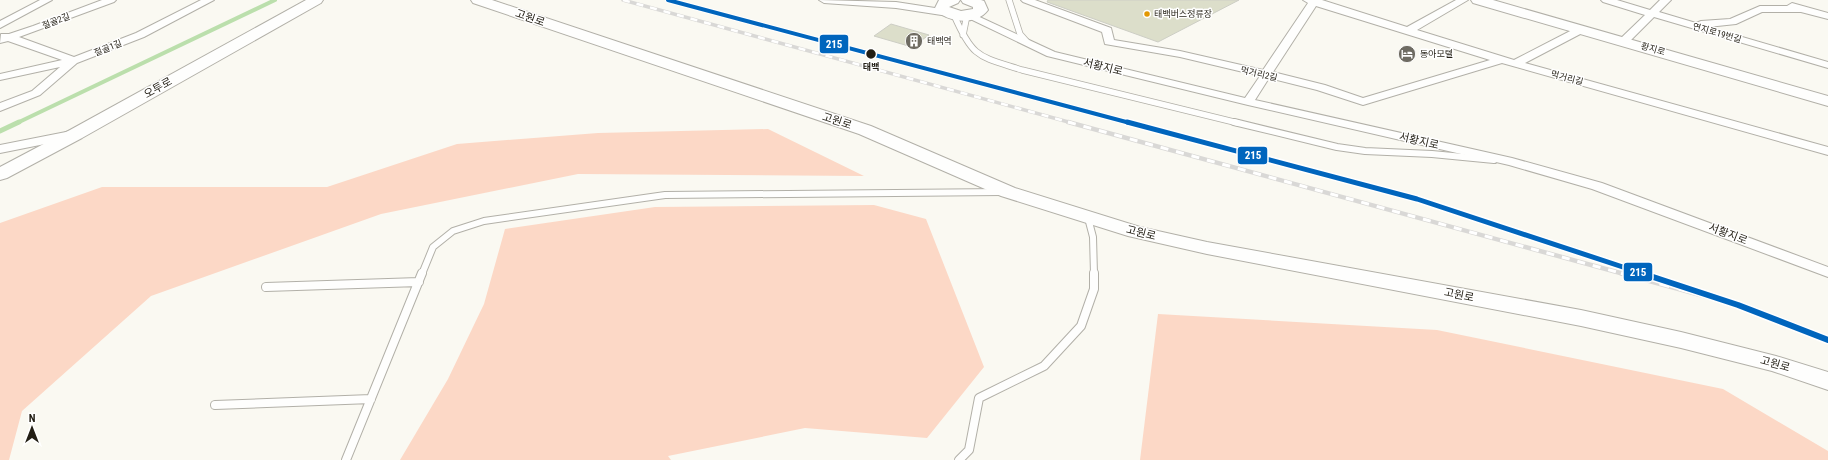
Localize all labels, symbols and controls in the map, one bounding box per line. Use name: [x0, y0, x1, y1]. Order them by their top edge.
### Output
street label: 고원로: [514, 7, 546, 29]
marker: 태백버스정류장: [1142, 9, 1152, 19]
place label: 태백버스정류장: [1154, 9, 1212, 19]
street label: 절골2길: [41, 11, 71, 31]
street label: 연지로19번길: [1691, 21, 1743, 45]
building icon: 태백역: [904, 31, 924, 51]
line badge: 215: [819, 34, 849, 54]
place label: 태백역: [927, 36, 952, 46]
street label: 절골1길: [93, 38, 123, 58]
text: 215: [826, 38, 843, 51]
street label: 황지로: [1640, 41, 1666, 57]
hotel icon: 동아모텔: [1397, 44, 1417, 64]
marker: 태백: [864, 47, 878, 61]
place label: 동아모텔: [1420, 49, 1453, 59]
street label: 서황지로: [1082, 56, 1124, 78]
place label: 태백: [863, 62, 879, 72]
street label: 먹거리2길: [1240, 65, 1278, 83]
street label: 먹거리길: [1550, 69, 1584, 87]
street label: 오투로: [142, 75, 174, 101]
street label: 고원로: [821, 110, 853, 132]
street label: 서황지로: [1398, 130, 1440, 152]
line badge: 215: [1237, 146, 1268, 165]
text: 215: [1245, 149, 1262, 162]
street label: 서황지로: [1707, 221, 1749, 247]
street label: 고원로: [1125, 223, 1157, 243]
line badge: 215: [1623, 262, 1653, 282]
text: 215: [1630, 266, 1647, 279]
street label: 고원로: [1443, 286, 1475, 304]
street label: 고원로: [1759, 354, 1791, 374]
north arrow: [12, 408, 52, 448]
text: N: [29, 412, 36, 425]

